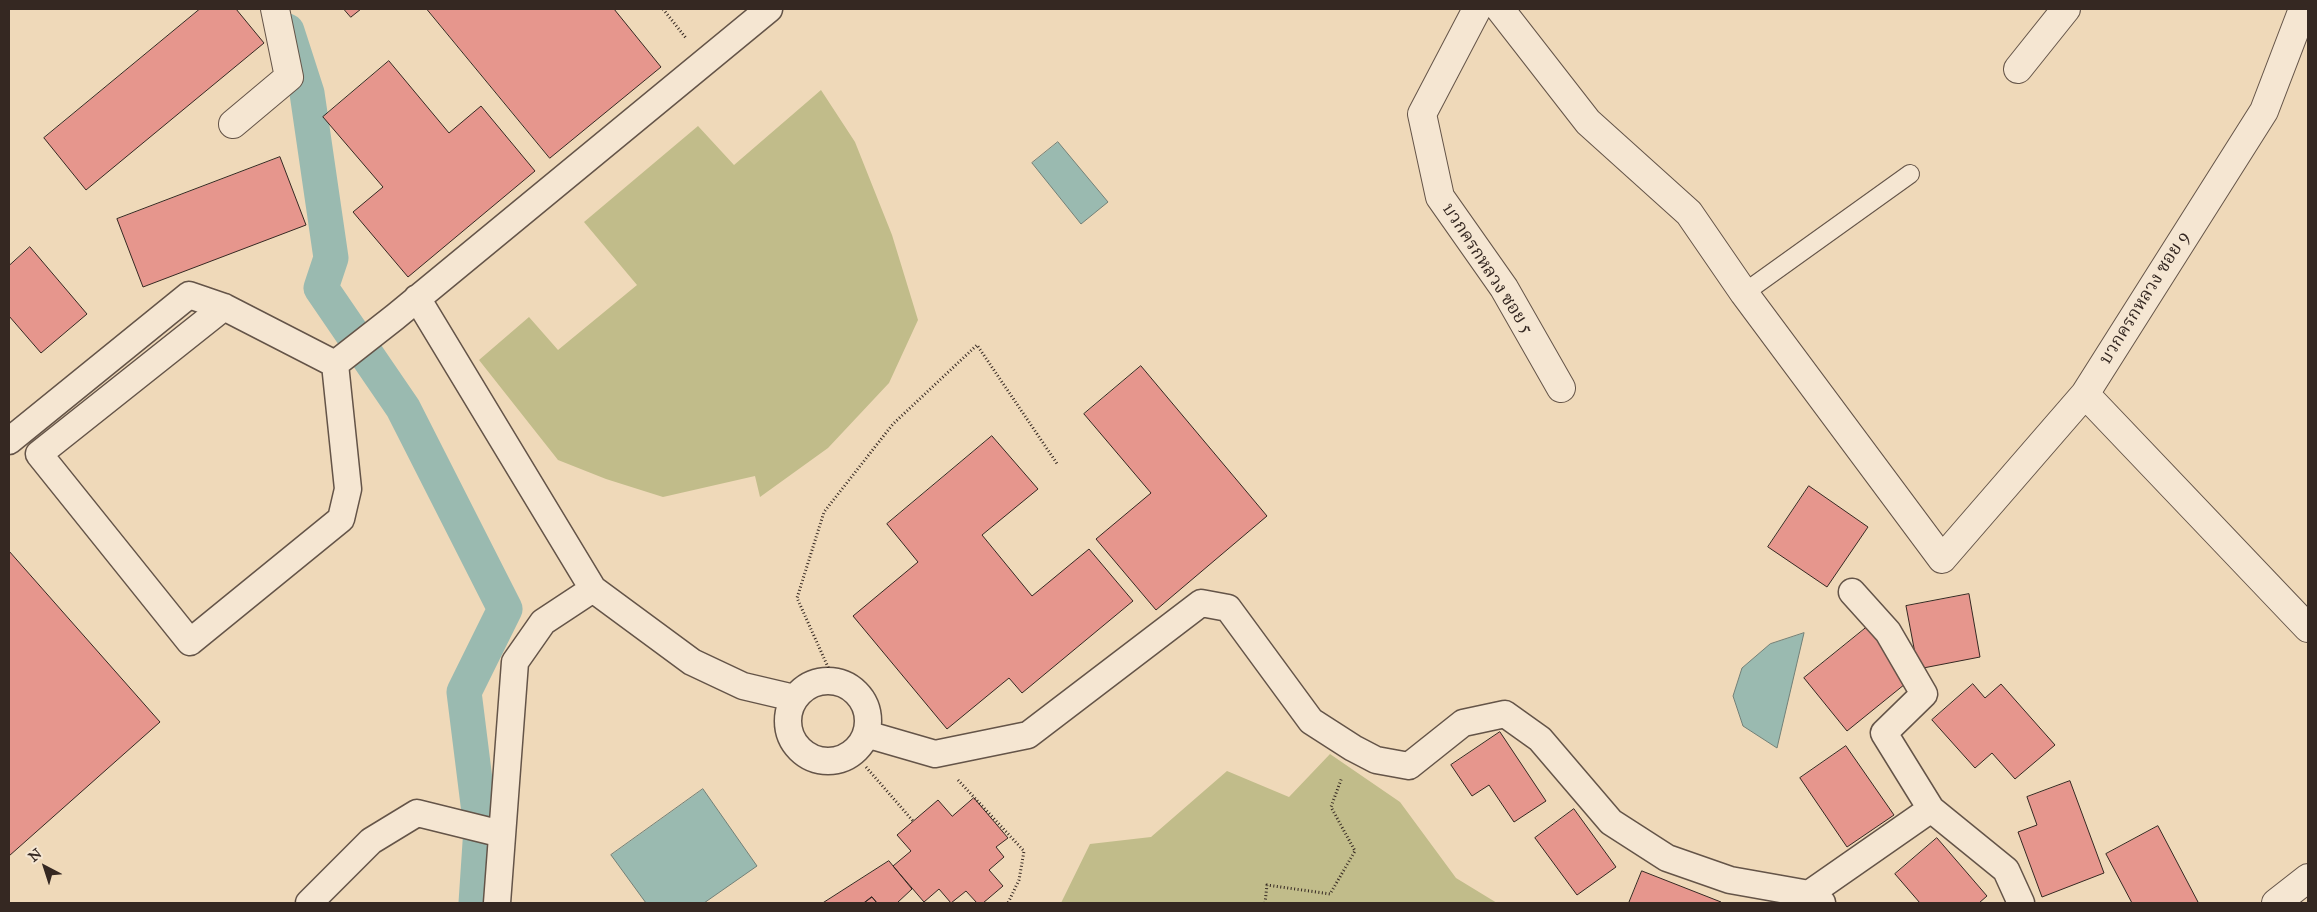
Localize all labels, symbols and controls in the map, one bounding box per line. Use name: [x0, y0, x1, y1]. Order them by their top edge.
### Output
street label: บวกครกหลวง ซอย 5: [1437, 200, 1537, 338]
street label: บวกครกหลวง ซอย 9: [2095, 227, 2195, 369]
north arrow: [20, 842, 70, 892]
text: N: [25, 845, 45, 865]

